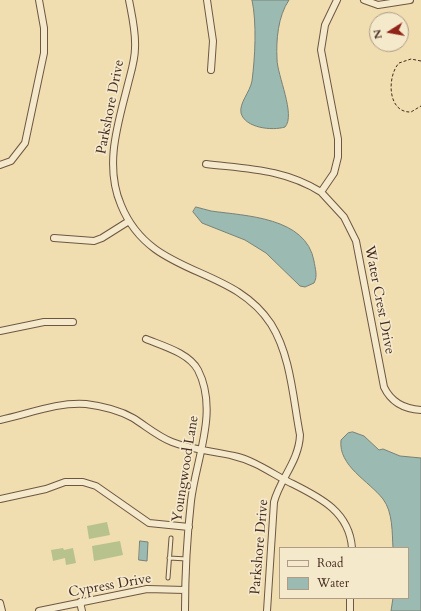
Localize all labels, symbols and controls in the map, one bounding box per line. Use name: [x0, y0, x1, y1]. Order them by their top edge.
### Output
north arrow: [369, 12, 409, 52]
text: N: [369, 28, 386, 40]
street label: Parkshore Drive: [94, 58, 128, 156]
street label: Water Crest Drive: [360, 244, 398, 356]
street label: Youngwood Lane: [169, 414, 203, 524]
street label: Parkshore Drive: [247, 498, 273, 596]
legend: [279, 547, 409, 599]
text: Road: [317, 555, 343, 571]
street label: Cypress Drive: [67, 570, 153, 602]
text: Water: [317, 575, 349, 591]

